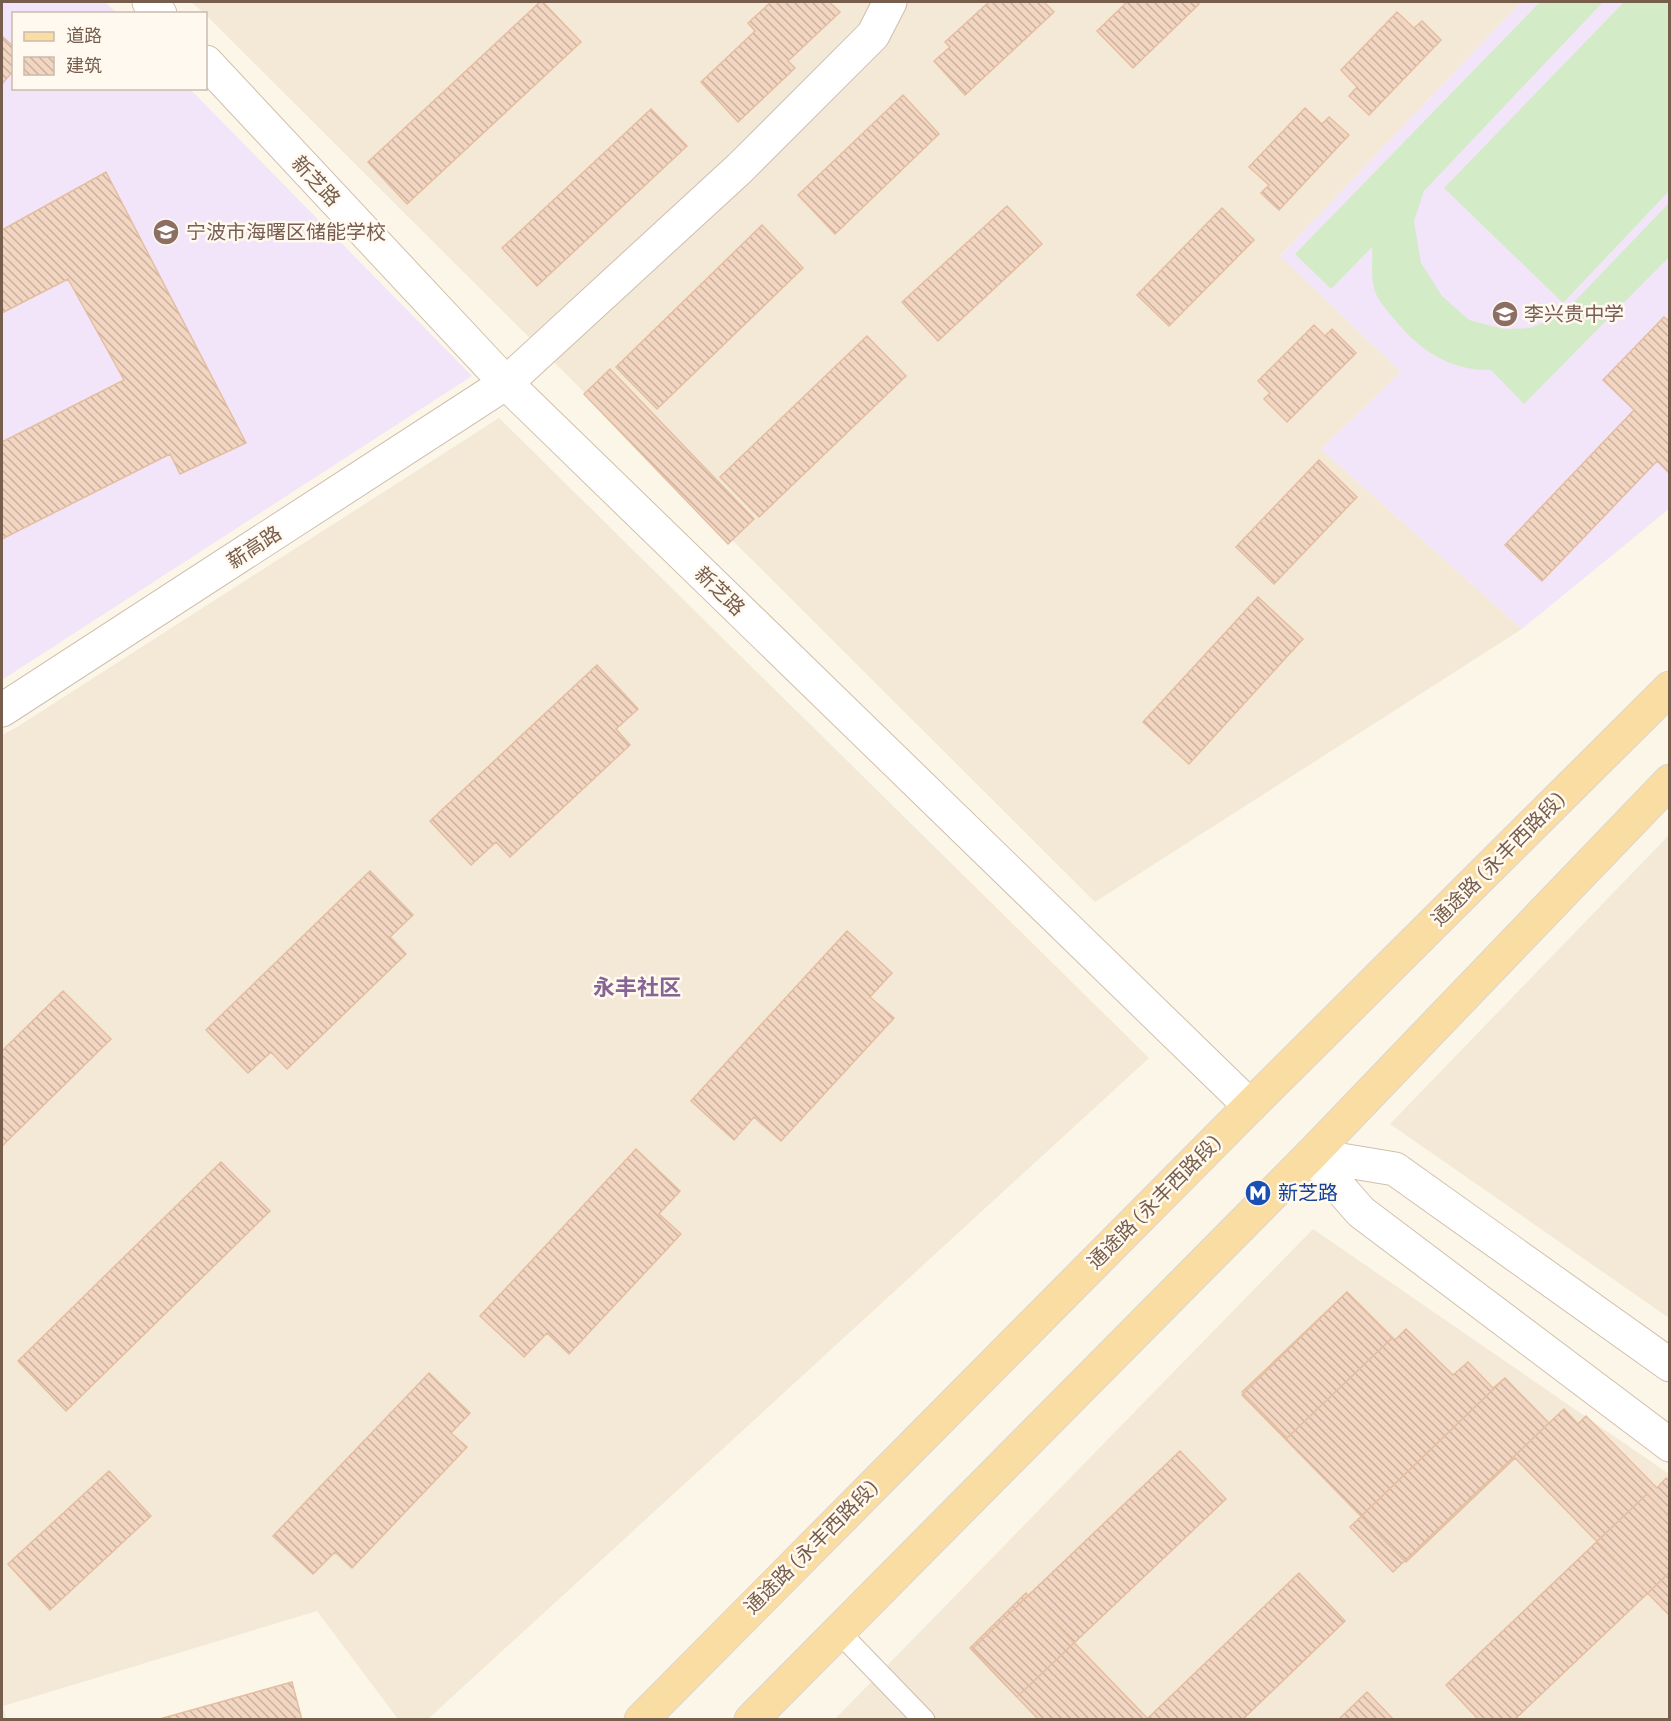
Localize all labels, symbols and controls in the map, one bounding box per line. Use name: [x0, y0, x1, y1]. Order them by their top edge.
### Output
legend: [12, 12, 207, 90]
text: 道路: [66, 24, 102, 46]
text: 建筑: [66, 54, 102, 76]
street label: 新芝路: [287, 150, 346, 210]
school or university icon: 宁波市海曙区储能学校: [151, 217, 181, 247]
place label: 宁波市海曙区储能学校: [186, 219, 386, 243]
school or university icon: 李兴贵中学: [1490, 299, 1520, 329]
place label: 李兴贵中学: [1524, 301, 1624, 325]
street label: 薪高路: [222, 520, 285, 573]
street label: 新芝路: [691, 561, 751, 620]
street label: 通途路 (永丰西路段): [1426, 787, 1569, 930]
district label: 永丰社区: [593, 973, 681, 999]
street label: 通途路 (永丰西路段): [1082, 1130, 1225, 1273]
metro station icon: 新芝路: [1243, 1178, 1273, 1208]
place label: 新芝路: [1278, 1180, 1338, 1204]
street label: 通途路 (永丰西路段): [739, 1475, 882, 1618]

